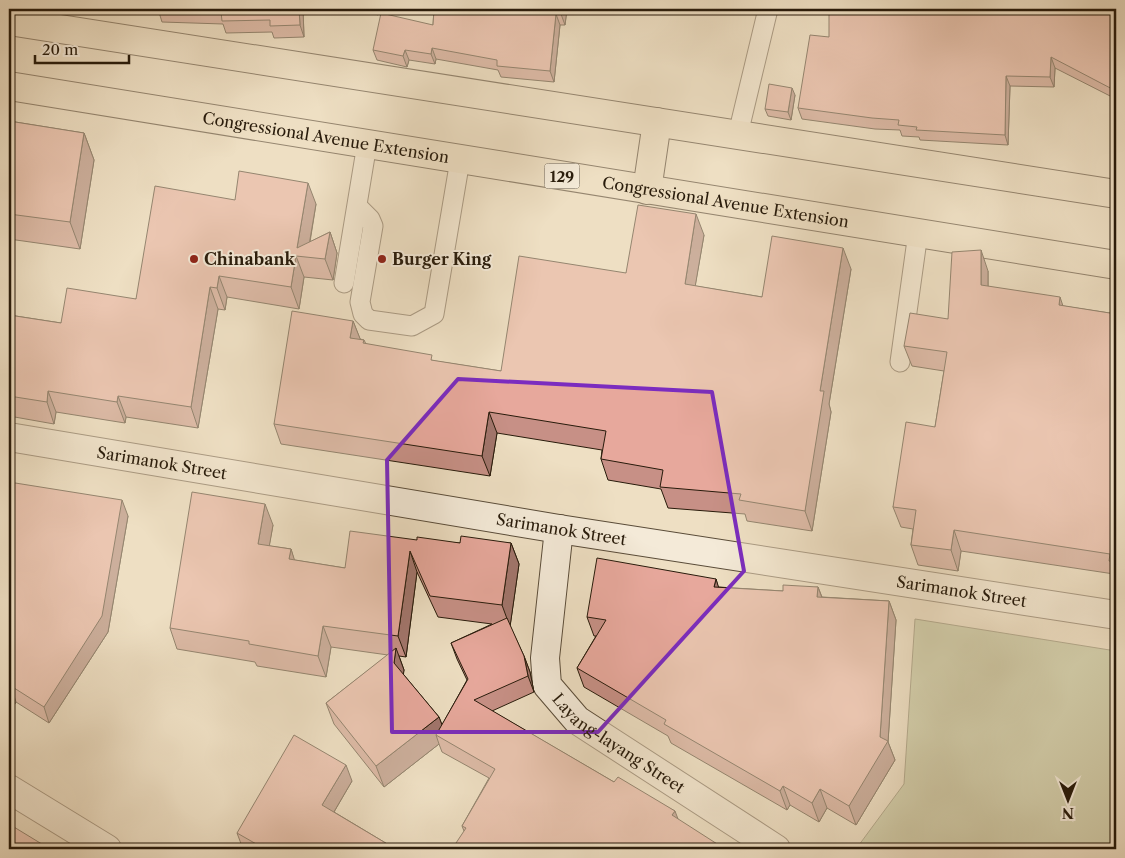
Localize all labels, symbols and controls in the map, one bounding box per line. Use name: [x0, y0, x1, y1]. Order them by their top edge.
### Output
scale bar: [35, 32, 129, 64]
text: 20 m: [42, 40, 78, 59]
street label: Congressional Avenue Extension: [201, 107, 451, 167]
road number: 129: [544, 164, 580, 188]
street label: Congressional Avenue Extension: [601, 172, 850, 232]
place label: Chinabank: [204, 249, 295, 269]
place label: Burger King: [392, 249, 492, 269]
marker: Chinabank: [188, 253, 200, 265]
marker: Burger King: [376, 253, 388, 265]
street label: Sarimanok Street: [95, 442, 229, 483]
street label: Sarimanok Street: [495, 509, 628, 549]
street label: Sarimanok Street: [895, 571, 1028, 611]
street label: Layang-layang Street: [548, 689, 689, 797]
north arrow: [1042, 776, 1092, 826]
text: N: [1062, 804, 1074, 822]

